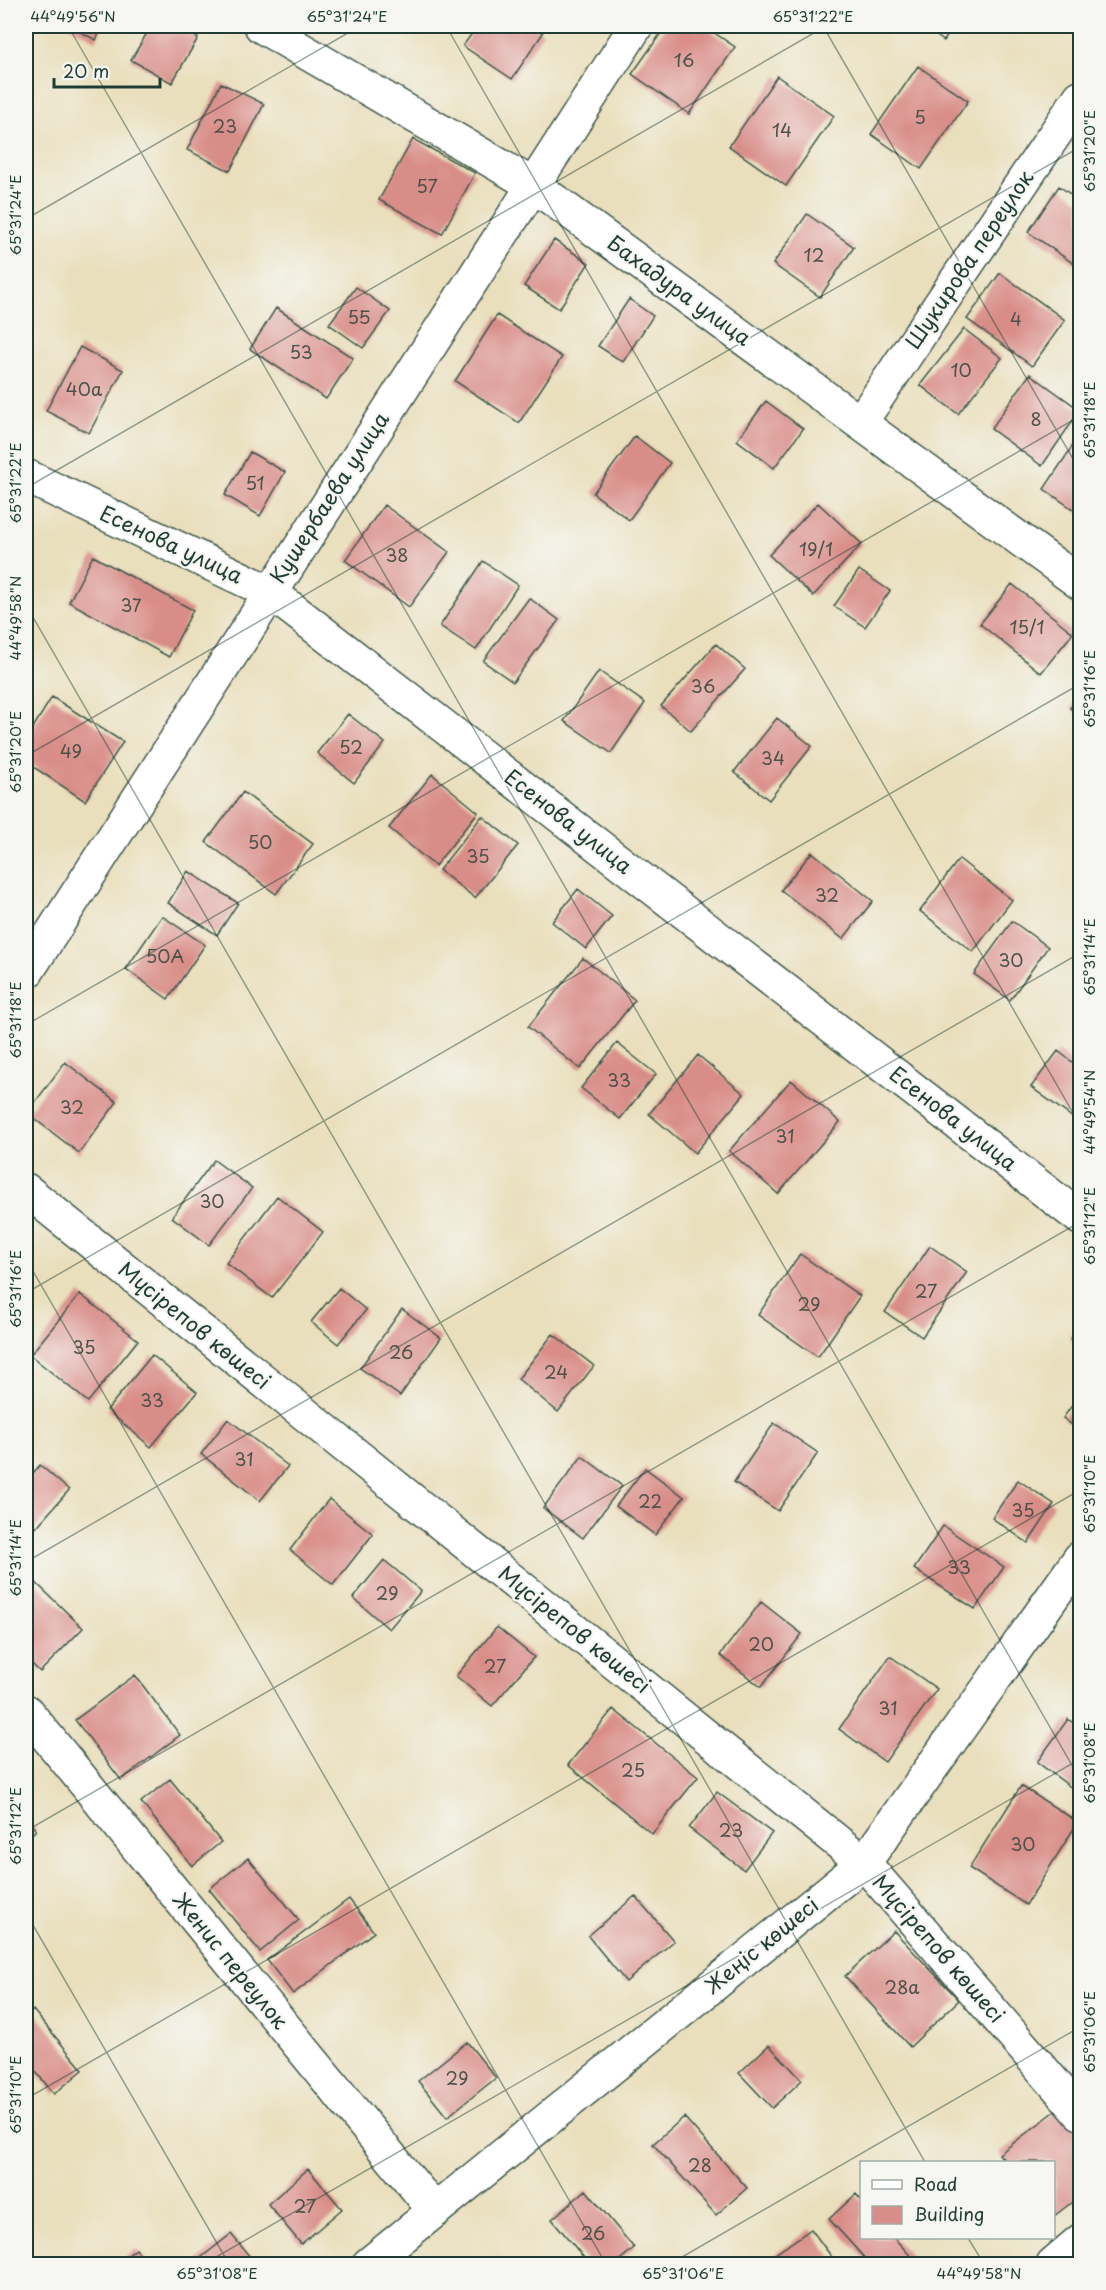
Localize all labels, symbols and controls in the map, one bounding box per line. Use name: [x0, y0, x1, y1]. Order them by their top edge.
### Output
text: 44°49'56"N: [30, 4, 116, 27]
text: 65°31'24"E: [306, 4, 388, 27]
text: 65°31'22"E: [772, 4, 854, 27]
house number: 16: [674, 46, 694, 73]
scale bar: [54, 51, 160, 89]
text: 20 m: [63, 57, 109, 84]
house number: 5: [914, 103, 926, 130]
text: 65°31'20"E: [1077, 110, 1100, 192]
house number: 23: [213, 112, 237, 139]
house number: 14: [772, 116, 792, 143]
street label: Шукирова переулок: [896, 162, 1041, 355]
house number: 57: [416, 172, 438, 199]
text: 65°31'24"E: [3, 174, 26, 256]
street label: Бахадура улица: [602, 226, 759, 353]
house number: 12: [804, 241, 824, 268]
house number: 55: [347, 303, 371, 330]
house number: 4: [1010, 305, 1022, 332]
house number: 53: [289, 338, 313, 365]
house number: 10: [950, 356, 972, 383]
house number: 40а: [66, 375, 103, 402]
text: 65°31'18"E: [1077, 381, 1100, 459]
street label: Кушербаева улица: [261, 404, 396, 589]
house number: 8: [1030, 405, 1042, 432]
text: 65°31'22"E: [3, 442, 26, 524]
house number: 51: [245, 469, 265, 496]
street label: Есенова улица: [95, 496, 249, 591]
house number: 19/1: [799, 535, 833, 562]
house number: 38: [385, 541, 409, 568]
text: 44°49'58"N: [3, 576, 26, 660]
house number: 37: [120, 591, 142, 618]
house number: 15/1: [1009, 613, 1045, 640]
text: 65°31'16"E: [1077, 650, 1100, 728]
house number: 36: [691, 672, 715, 699]
text: 65°31'20"E: [3, 711, 26, 793]
house number: 52: [339, 733, 363, 760]
house number: 49: [60, 737, 82, 764]
house number: 34: [761, 744, 785, 771]
street label: Есенова улица: [499, 760, 641, 881]
house number: 50: [248, 828, 272, 855]
house number: 35: [466, 842, 490, 869]
house number: 32: [815, 881, 839, 908]
text: 65°31'14"E: [1077, 918, 1100, 996]
house number: 50А: [146, 942, 184, 969]
house number: 30: [998, 946, 1024, 973]
text: 65°31'18"E: [3, 981, 26, 1059]
street label: Есенова улица: [884, 1057, 1026, 1178]
house number: 33: [607, 1066, 631, 1093]
text: 44°49'54"N: [1077, 1069, 1100, 1155]
house number: 32: [60, 1093, 84, 1120]
house number: 31: [776, 1122, 794, 1149]
house number: 30: [199, 1187, 225, 1214]
text: 65°31'12"E: [1077, 1187, 1100, 1265]
text: 65°31'16"E: [3, 1250, 26, 1328]
street label: Мүсірепов көшесі: [112, 1253, 278, 1396]
house number: 27: [915, 1277, 937, 1304]
house number: 29: [798, 1290, 820, 1317]
house number: 35: [72, 1333, 96, 1360]
house number: 26: [389, 1338, 413, 1365]
house number: 24: [544, 1358, 568, 1385]
house number: 33: [140, 1386, 164, 1413]
house number: 31: [235, 1445, 253, 1472]
text: 65°31'10"E: [1077, 1455, 1100, 1533]
house number: 22: [638, 1487, 662, 1514]
house number: 35: [1011, 1496, 1035, 1523]
text: 65°31'14"E: [3, 1519, 26, 1597]
house number: 33: [947, 1553, 971, 1580]
street label: Мүсірепов көшесі: [492, 1557, 658, 1700]
house number: 29: [376, 1579, 398, 1606]
house number: 20: [748, 1630, 774, 1657]
house number: 27: [484, 1652, 506, 1679]
house number: 31: [879, 1694, 897, 1721]
text: 65°31'08"E: [1077, 1722, 1100, 1804]
house number: 25: [621, 1756, 645, 1783]
text: 65°31'12"E: [3, 1787, 26, 1865]
house number: 23: [719, 1816, 743, 1843]
house number: 30: [1010, 1830, 1036, 1857]
street label: Мүсірепов көшесі: [866, 1866, 1013, 2029]
street label: Женис переулок: [166, 1884, 297, 2035]
street label: Жеңіс көшесі: [696, 1888, 825, 2001]
house number: 28а: [884, 1973, 920, 2000]
text: 65°31'06"E: [1077, 1991, 1100, 2073]
text: 65°31'10"E: [3, 2056, 26, 2134]
house number: 29: [446, 2064, 468, 2091]
house number: 28: [688, 2151, 712, 2178]
legend: [860, 2161, 1055, 2239]
text: Road: [914, 2170, 958, 2197]
house number: 27: [294, 2192, 316, 2219]
text: Building: [914, 2200, 984, 2227]
house number: 26: [581, 2219, 605, 2246]
text: 65°31'08"E: [176, 2261, 258, 2284]
text: 65°31'06"E: [642, 2261, 724, 2284]
text: 44°49'58"N: [937, 2261, 1021, 2284]

